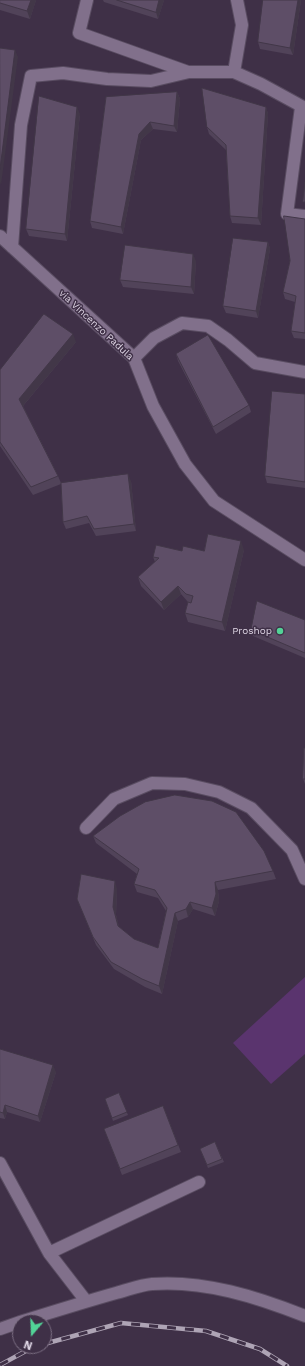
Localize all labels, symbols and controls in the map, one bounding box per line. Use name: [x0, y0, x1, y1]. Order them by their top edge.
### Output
street label: via Vincenzo Padula: [56, 287, 136, 363]
place label: Proshop: [232, 625, 272, 637]
marker: Proshop: [275, 626, 285, 636]
north arrow: [12, 1314, 52, 1354]
text: N: [22, 1337, 34, 1352]

